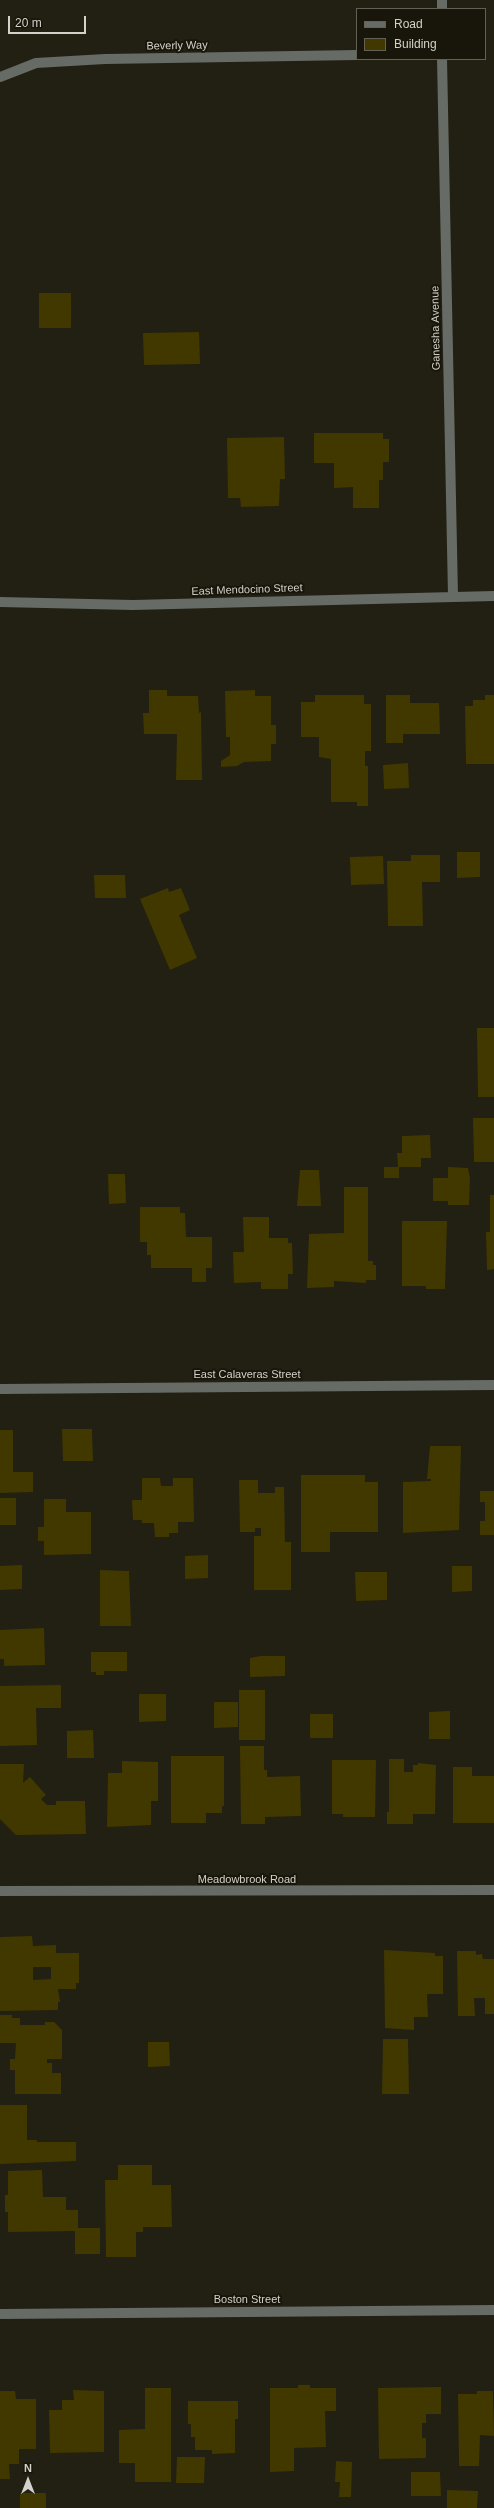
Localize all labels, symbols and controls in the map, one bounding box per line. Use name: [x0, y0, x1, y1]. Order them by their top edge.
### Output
scale bar: [10, 8, 88, 34]
legend: [356, 8, 486, 60]
text: 20 m: [15, 16, 42, 30]
text: Road: [394, 17, 423, 31]
text: Building: [394, 37, 437, 51]
street label: Beverly Way: [146, 39, 208, 53]
street label: Ganesha Avenue: [429, 285, 443, 371]
street label: East Mendocino Street: [191, 581, 303, 599]
street label: East Calaveras Street: [194, 1368, 300, 1382]
street label: Meadowbrook Road: [198, 1873, 296, 1887]
street label: Boston Street: [214, 2293, 280, 2307]
north arrow: [8, 2460, 48, 2500]
text: N: [24, 2462, 32, 2474]

